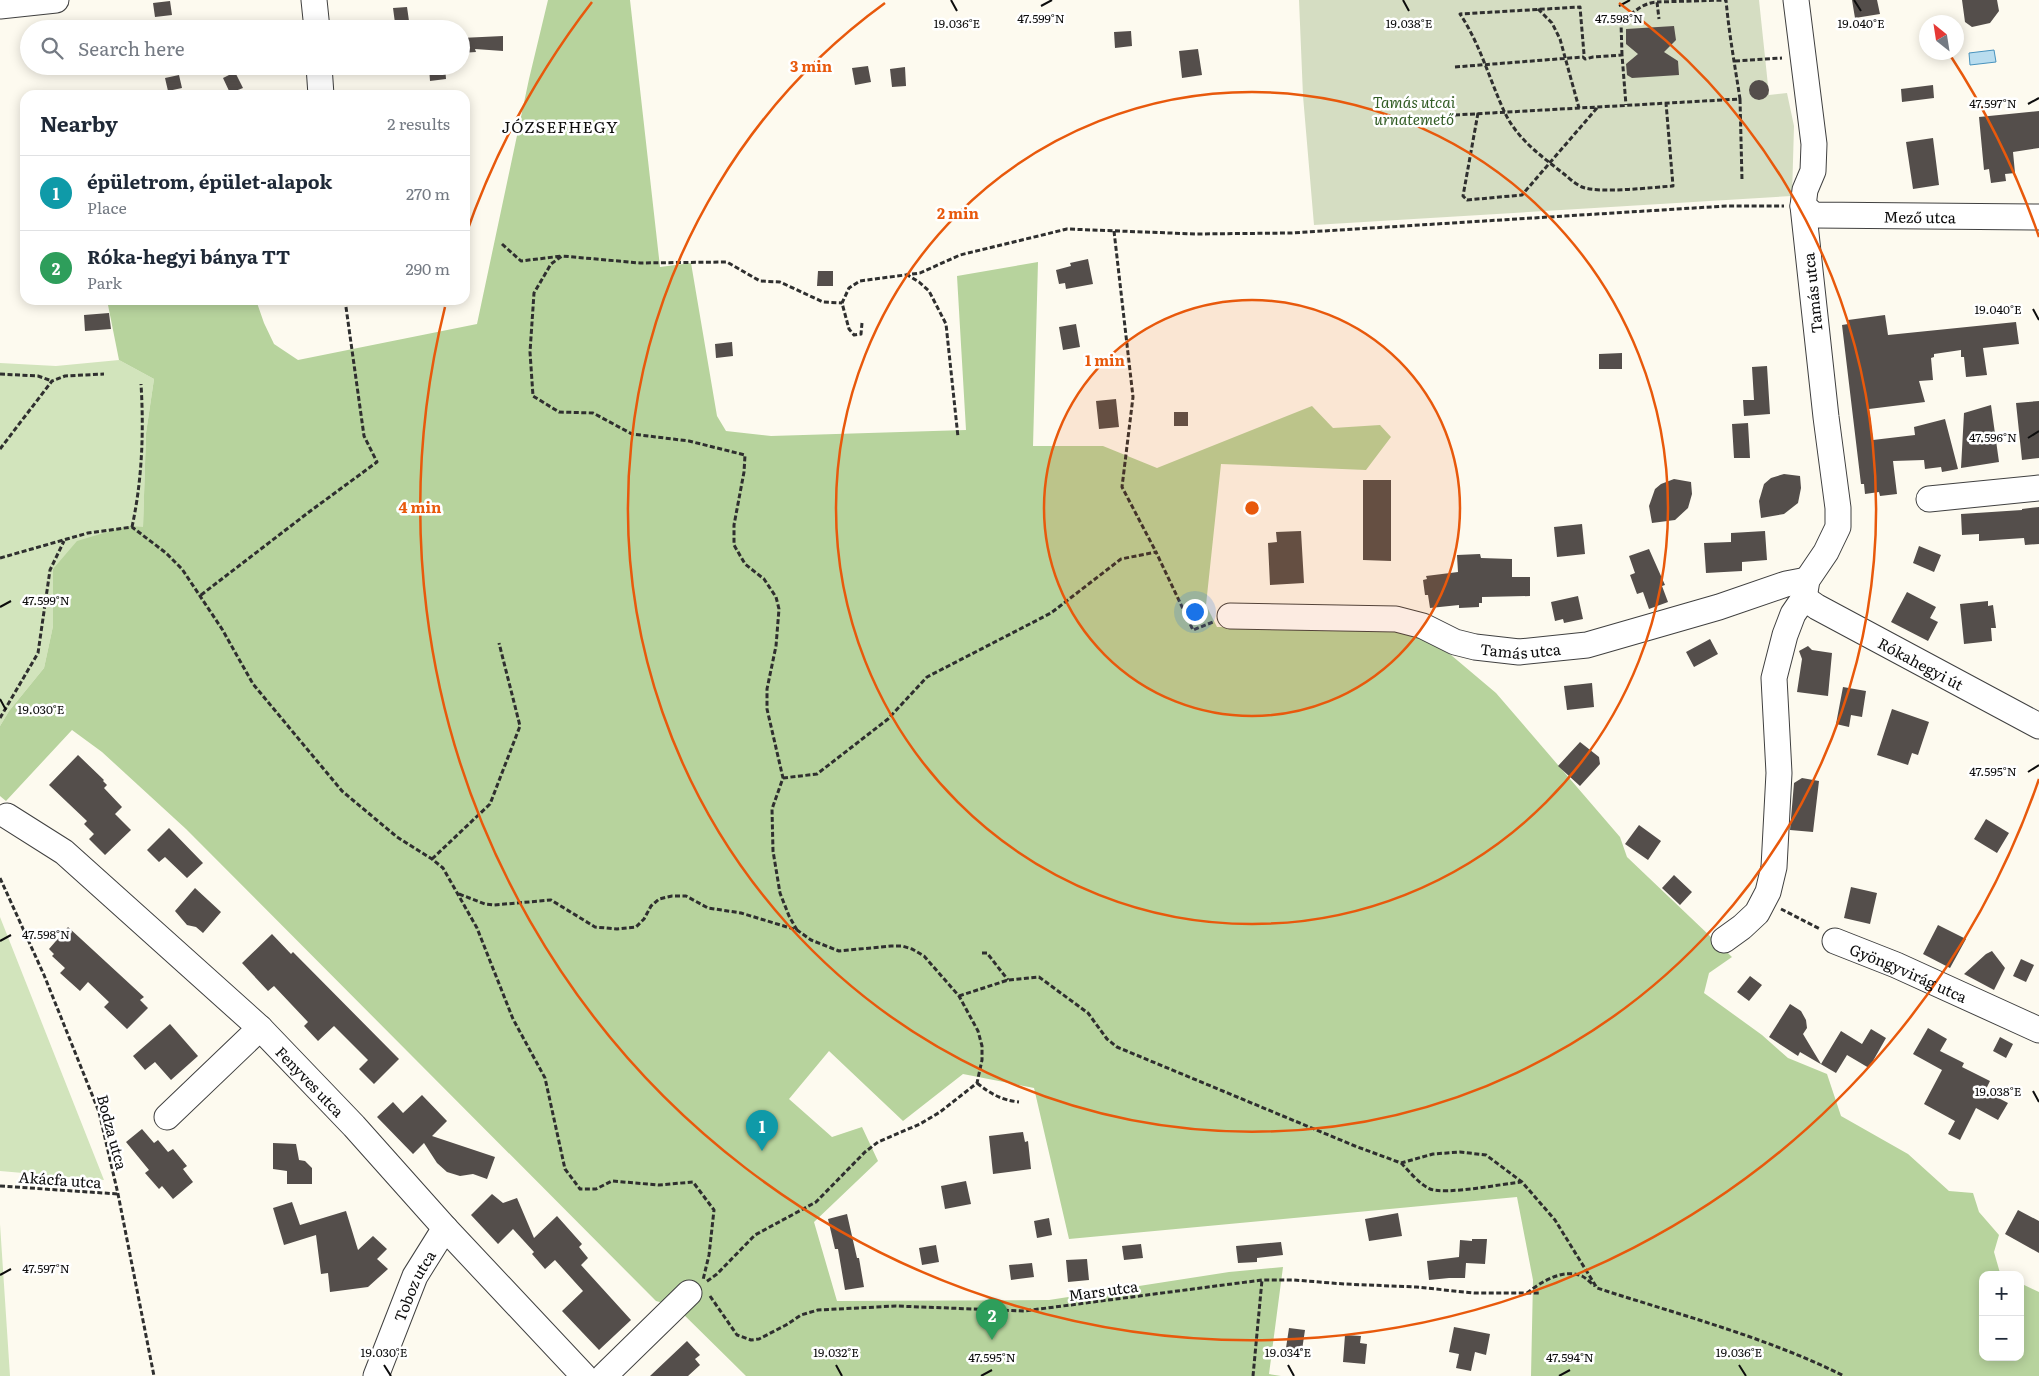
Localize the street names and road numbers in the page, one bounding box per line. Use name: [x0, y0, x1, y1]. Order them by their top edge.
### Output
street label: Mező utca: [1884, 204, 1957, 228]
street label: Tamás utca: [1796, 251, 1828, 334]
street label: Rókahegyi út: [1874, 630, 1968, 695]
street label: Tamás utca: [1479, 636, 1563, 664]
street label: Gyöngyvirág utca: [1847, 937, 1972, 1008]
street label: Fenyves utca: [271, 1040, 351, 1122]
street label: Bodza utca: [92, 1092, 134, 1173]
street label: Akácfa utca: [18, 1165, 103, 1193]
street label: Toboz utca: [387, 1244, 441, 1325]
street label: Mars utca: [1067, 1274, 1140, 1306]

